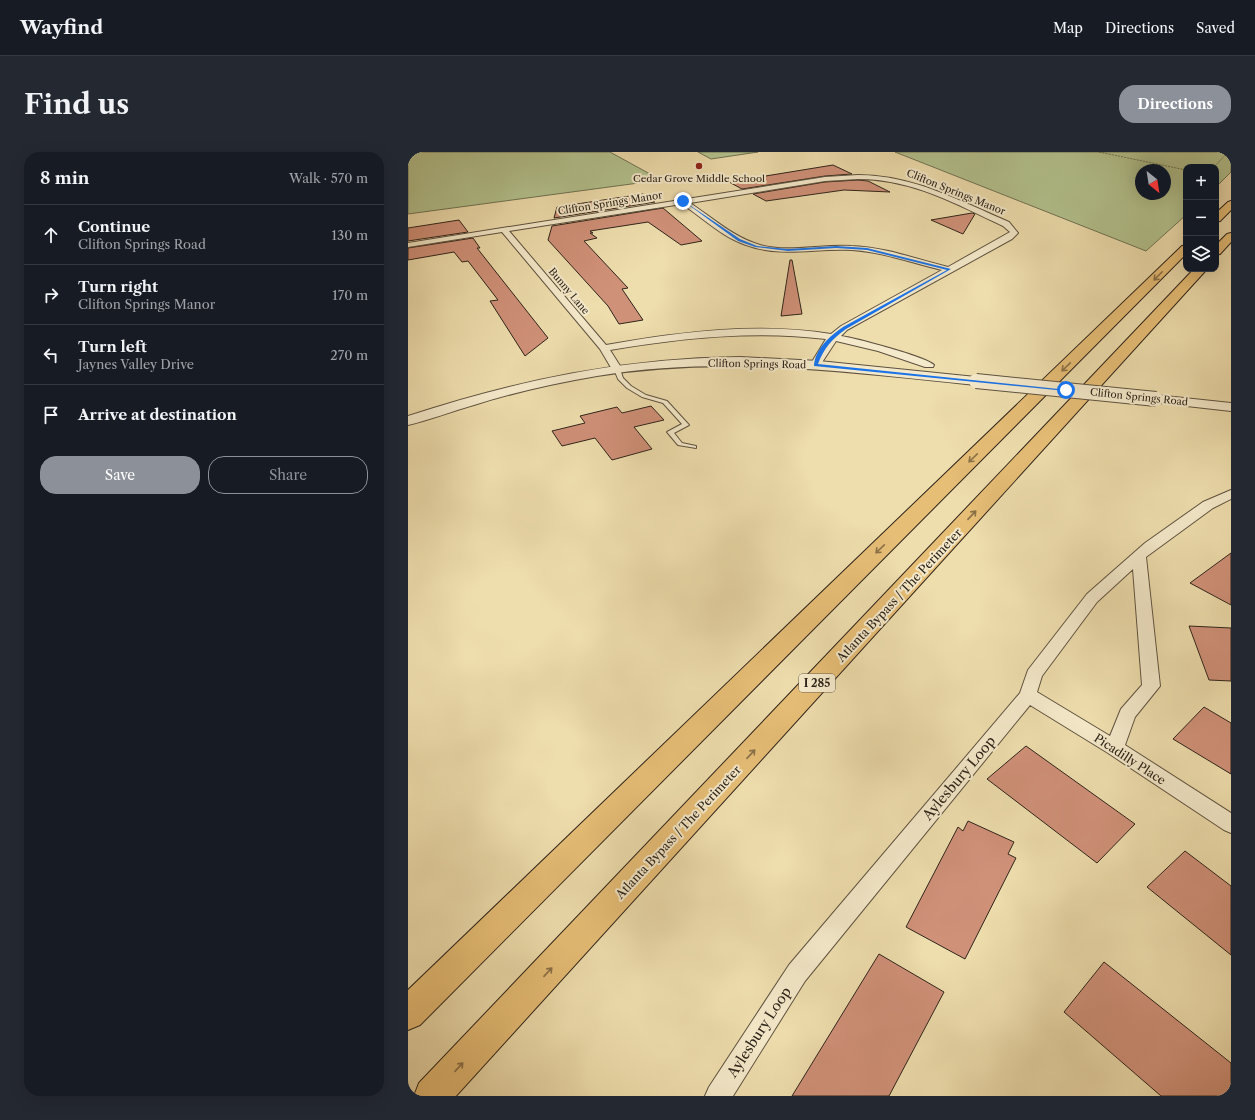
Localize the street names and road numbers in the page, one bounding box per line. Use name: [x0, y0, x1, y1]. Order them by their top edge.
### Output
street label: Clifton Springs Manor: [905, 166, 1008, 218]
street label: Clifton Springs Manor: [557, 188, 664, 218]
street label: Bunny Lane: [546, 265, 593, 317]
street label: Clifton Springs Road: [708, 357, 806, 371]
street label: Clifton Springs Road: [1089, 385, 1189, 409]
street label: Atlanta Bypass / The Perimeter: [833, 525, 965, 666]
road number: I 285: [799, 674, 835, 692]
street label: Picadilly Place: [1091, 730, 1169, 788]
street label: Aylesbury Loop: [918, 732, 999, 825]
street label: Atlanta Bypass / The Perimeter: [612, 762, 744, 903]
street label: Aylesbury Loop: [722, 983, 795, 1081]

